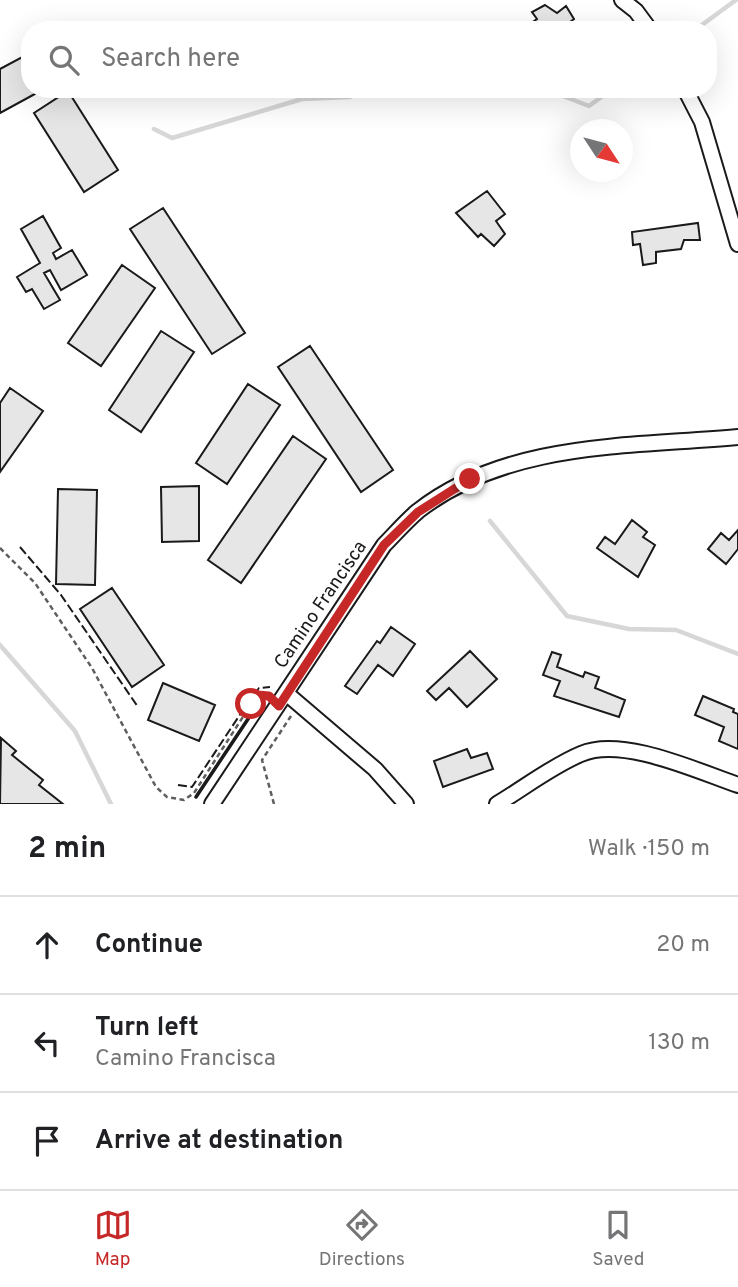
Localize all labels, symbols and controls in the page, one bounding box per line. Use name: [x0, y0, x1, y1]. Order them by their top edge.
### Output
search box: [21, 21, 717, 98]
icon: search: [45, 41, 83, 79]
text: Search here: [101, 43, 240, 76]
north arrow: [570, 119, 633, 182]
route end: [454, 463, 485, 494]
street label: Camino Francisca: [269, 536, 373, 674]
route start: [235, 688, 266, 719]
text: 2 min: [28, 831, 106, 868]
text: Walk · 150 m: [588, 835, 710, 864]
icon: ahead: [28, 926, 66, 964]
text: Continue: [95, 929, 203, 962]
text: 20 m: [656, 931, 710, 960]
text: Turn left: [95, 1012, 199, 1045]
icon: left: [28, 1024, 66, 1062]
text: 130 m: [648, 1029, 710, 1058]
text: Camino Francisca: [95, 1045, 276, 1074]
icon: arrive: [28, 1122, 66, 1160]
text: Arrive at destination: [95, 1125, 343, 1158]
tab: Map: [94, 1206, 132, 1272]
tab: Directions: [319, 1206, 405, 1272]
tab: Saved: [592, 1206, 644, 1272]

